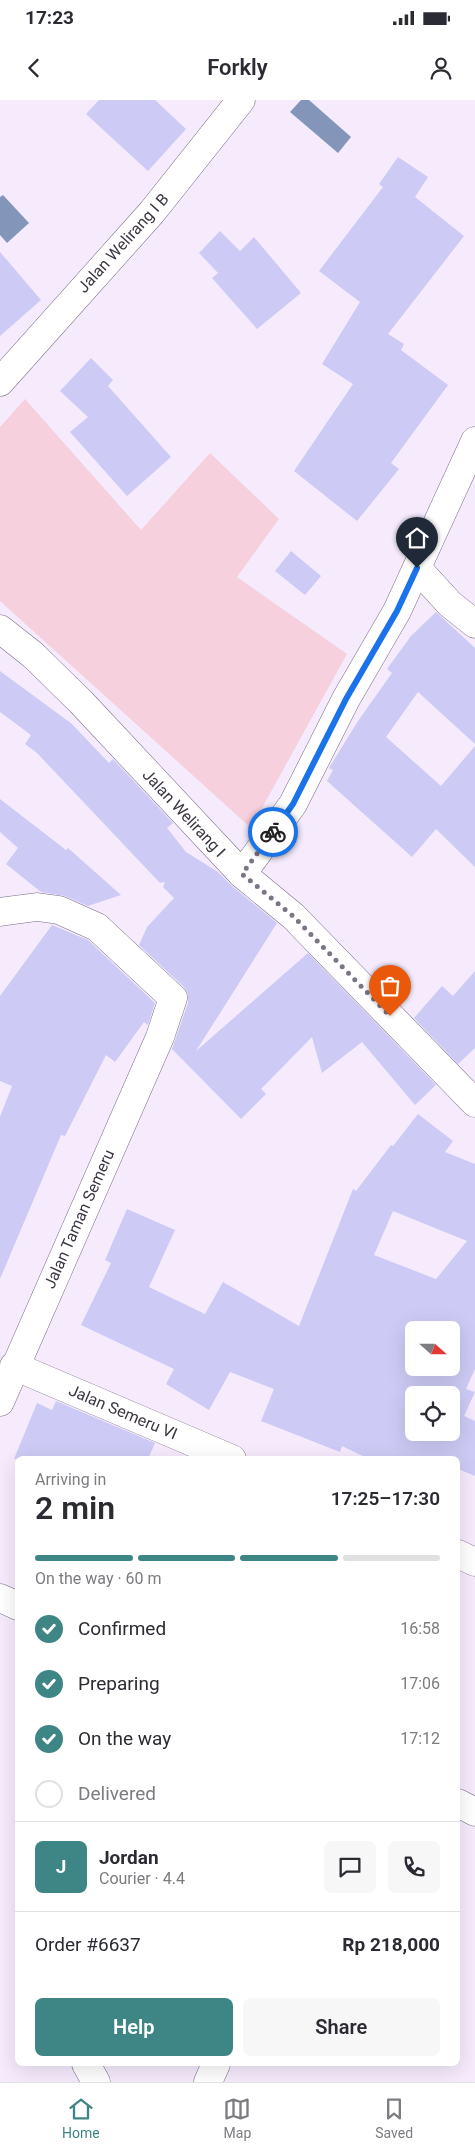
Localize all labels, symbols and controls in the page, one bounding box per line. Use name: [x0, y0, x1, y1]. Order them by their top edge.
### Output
text: 17:23: [25, 6, 74, 29]
icon: back: [20, 54, 48, 82]
icon: person: [427, 54, 455, 82]
text: Forkly: [207, 55, 268, 80]
street label: Jalan Welirang I B: [73, 189, 173, 297]
pin: [396, 517, 438, 568]
icon: home: [403, 524, 431, 552]
street label: Jalan Welirang I: [138, 765, 230, 861]
courier: [248, 807, 298, 857]
icon: bike: [259, 818, 287, 846]
pin: [369, 965, 411, 1016]
icon: bag: [376, 972, 404, 1000]
street label: Jalan Taman Semeru: [40, 1146, 118, 1292]
north arrow: [405, 1321, 460, 1376]
map controls: [405, 1321, 460, 1441]
street label: Jalan Semeru VI: [66, 1381, 180, 1443]
button: locate: [405, 1386, 460, 1441]
text: Arriving in: [35, 1470, 106, 1489]
text: 17:25–17:30: [331, 1487, 440, 1510]
text: 2 min: [35, 1489, 115, 1527]
text: On the way · 60 m: [35, 1569, 162, 1588]
icon: check: [35, 1615, 63, 1643]
text: Confirmed: [78, 1617, 166, 1640]
text: 16:58: [400, 1619, 440, 1638]
icon: check: [35, 1670, 63, 1698]
text: Preparing: [78, 1672, 160, 1695]
text: 17:06: [400, 1674, 440, 1693]
icon: check: [35, 1725, 63, 1753]
text: On the way: [78, 1727, 171, 1750]
text: 17:12: [400, 1729, 440, 1748]
text: Delivered: [78, 1782, 156, 1805]
button: chat: [324, 1841, 376, 1893]
button: phone: [388, 1841, 440, 1893]
text: Jordan: [99, 1846, 159, 1869]
text: J: [56, 1855, 66, 1878]
text: Courier · 4.4: [99, 1869, 185, 1888]
text: Order #6637: [35, 1933, 141, 1956]
text: Rp 218,000: [342, 1933, 440, 1956]
button: Help: [35, 1998, 233, 2056]
button: Share: [243, 1998, 440, 2056]
tab: Home: [62, 2095, 100, 2141]
tab: Map: [223, 2095, 251, 2141]
tab: Saved: [375, 2095, 413, 2141]

